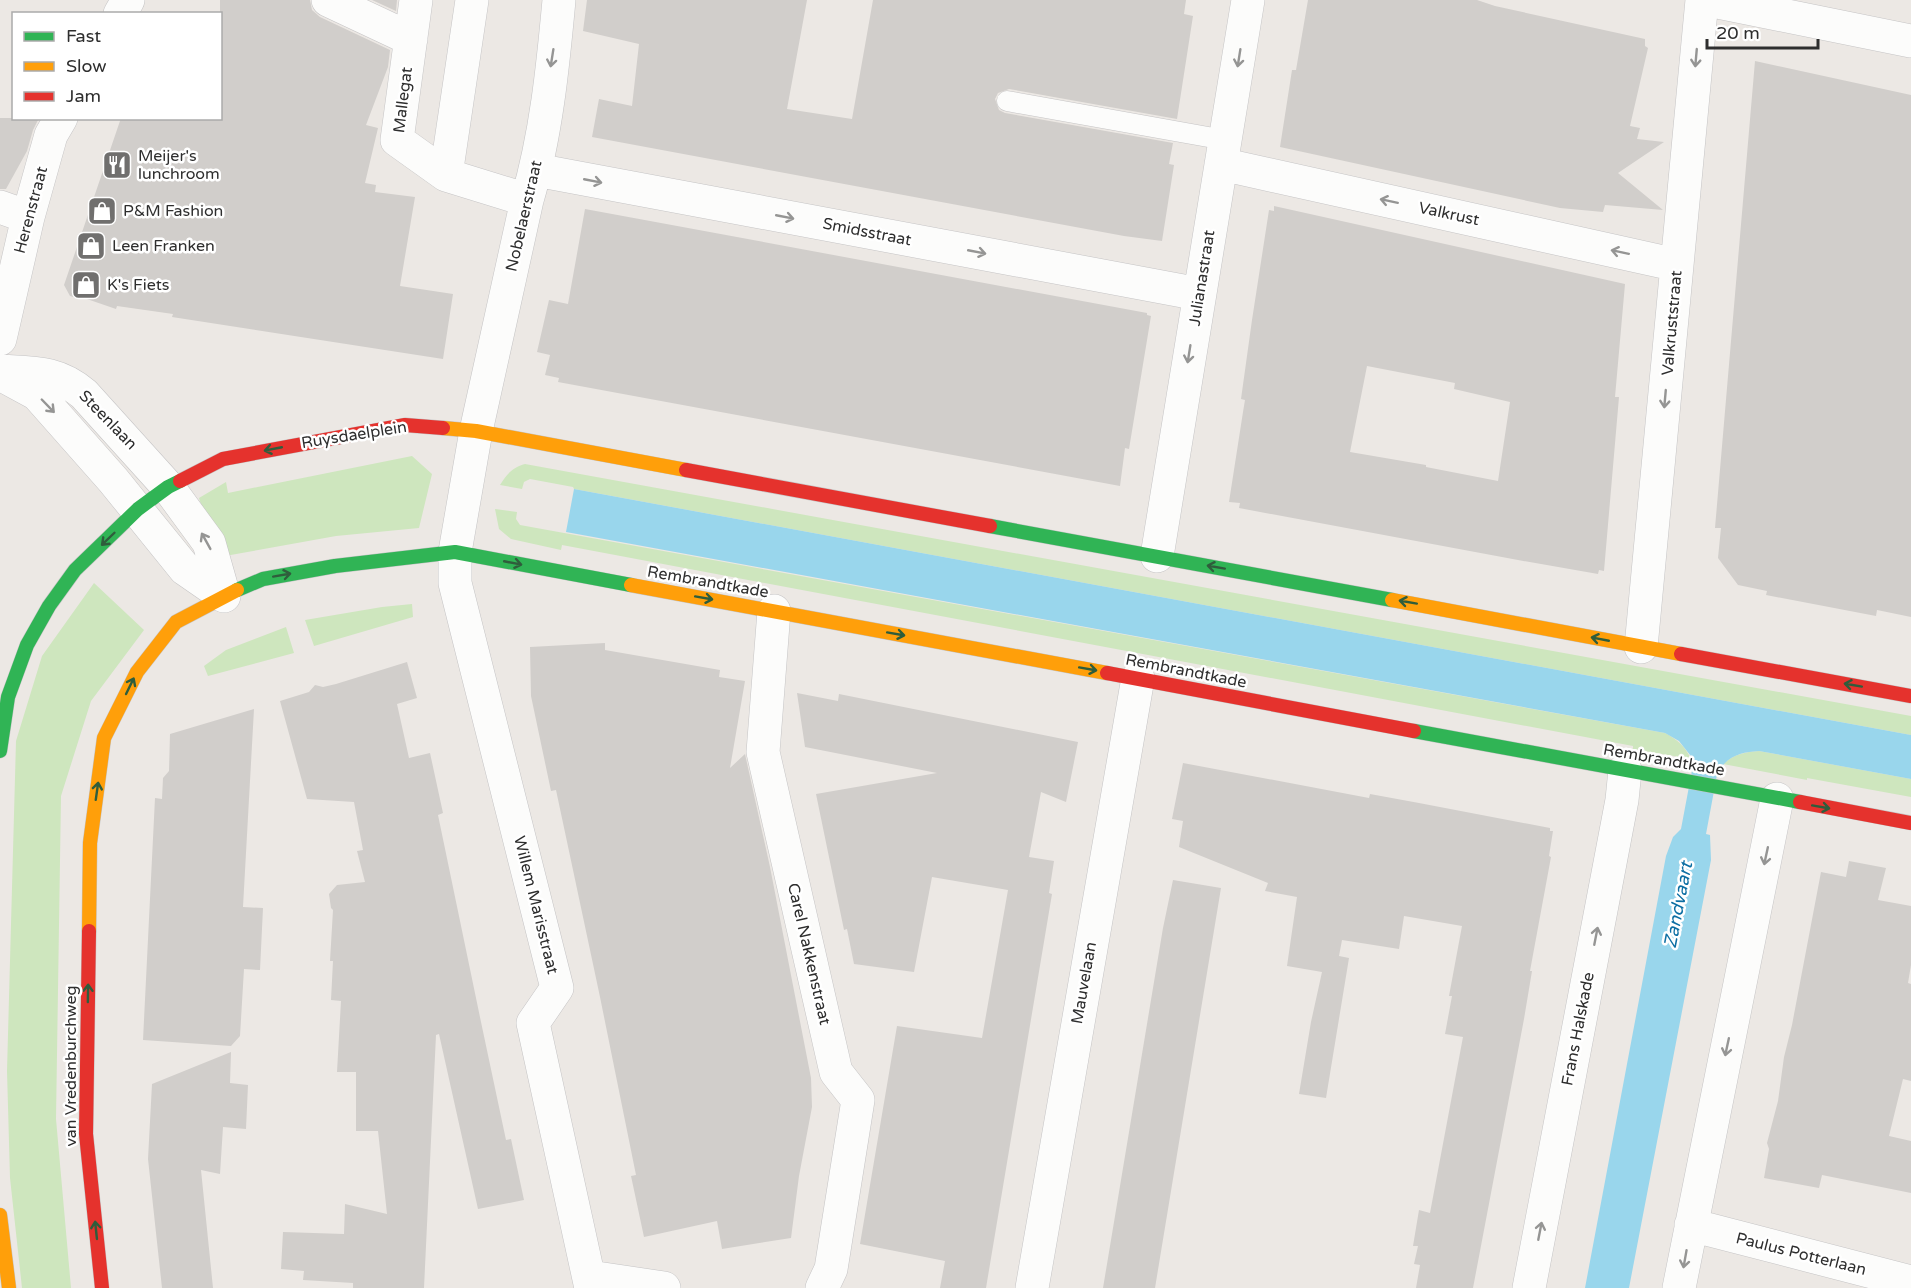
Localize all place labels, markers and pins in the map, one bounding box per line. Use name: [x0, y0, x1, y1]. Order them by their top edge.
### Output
place label: Meijer's lunchroom: [138, 146, 220, 184]
restaurant icon: Meijer's lunchroom: [101, 149, 133, 181]
shop icon: P&M Fashion: [86, 195, 118, 227]
place label: P&M Fashion: [123, 201, 223, 221]
shop icon: Leen Franken: [75, 230, 107, 262]
place label: Leen Franken: [112, 236, 215, 256]
shop icon: K's Fiets: [70, 269, 102, 301]
place label: K's Fiets: [107, 275, 170, 295]

